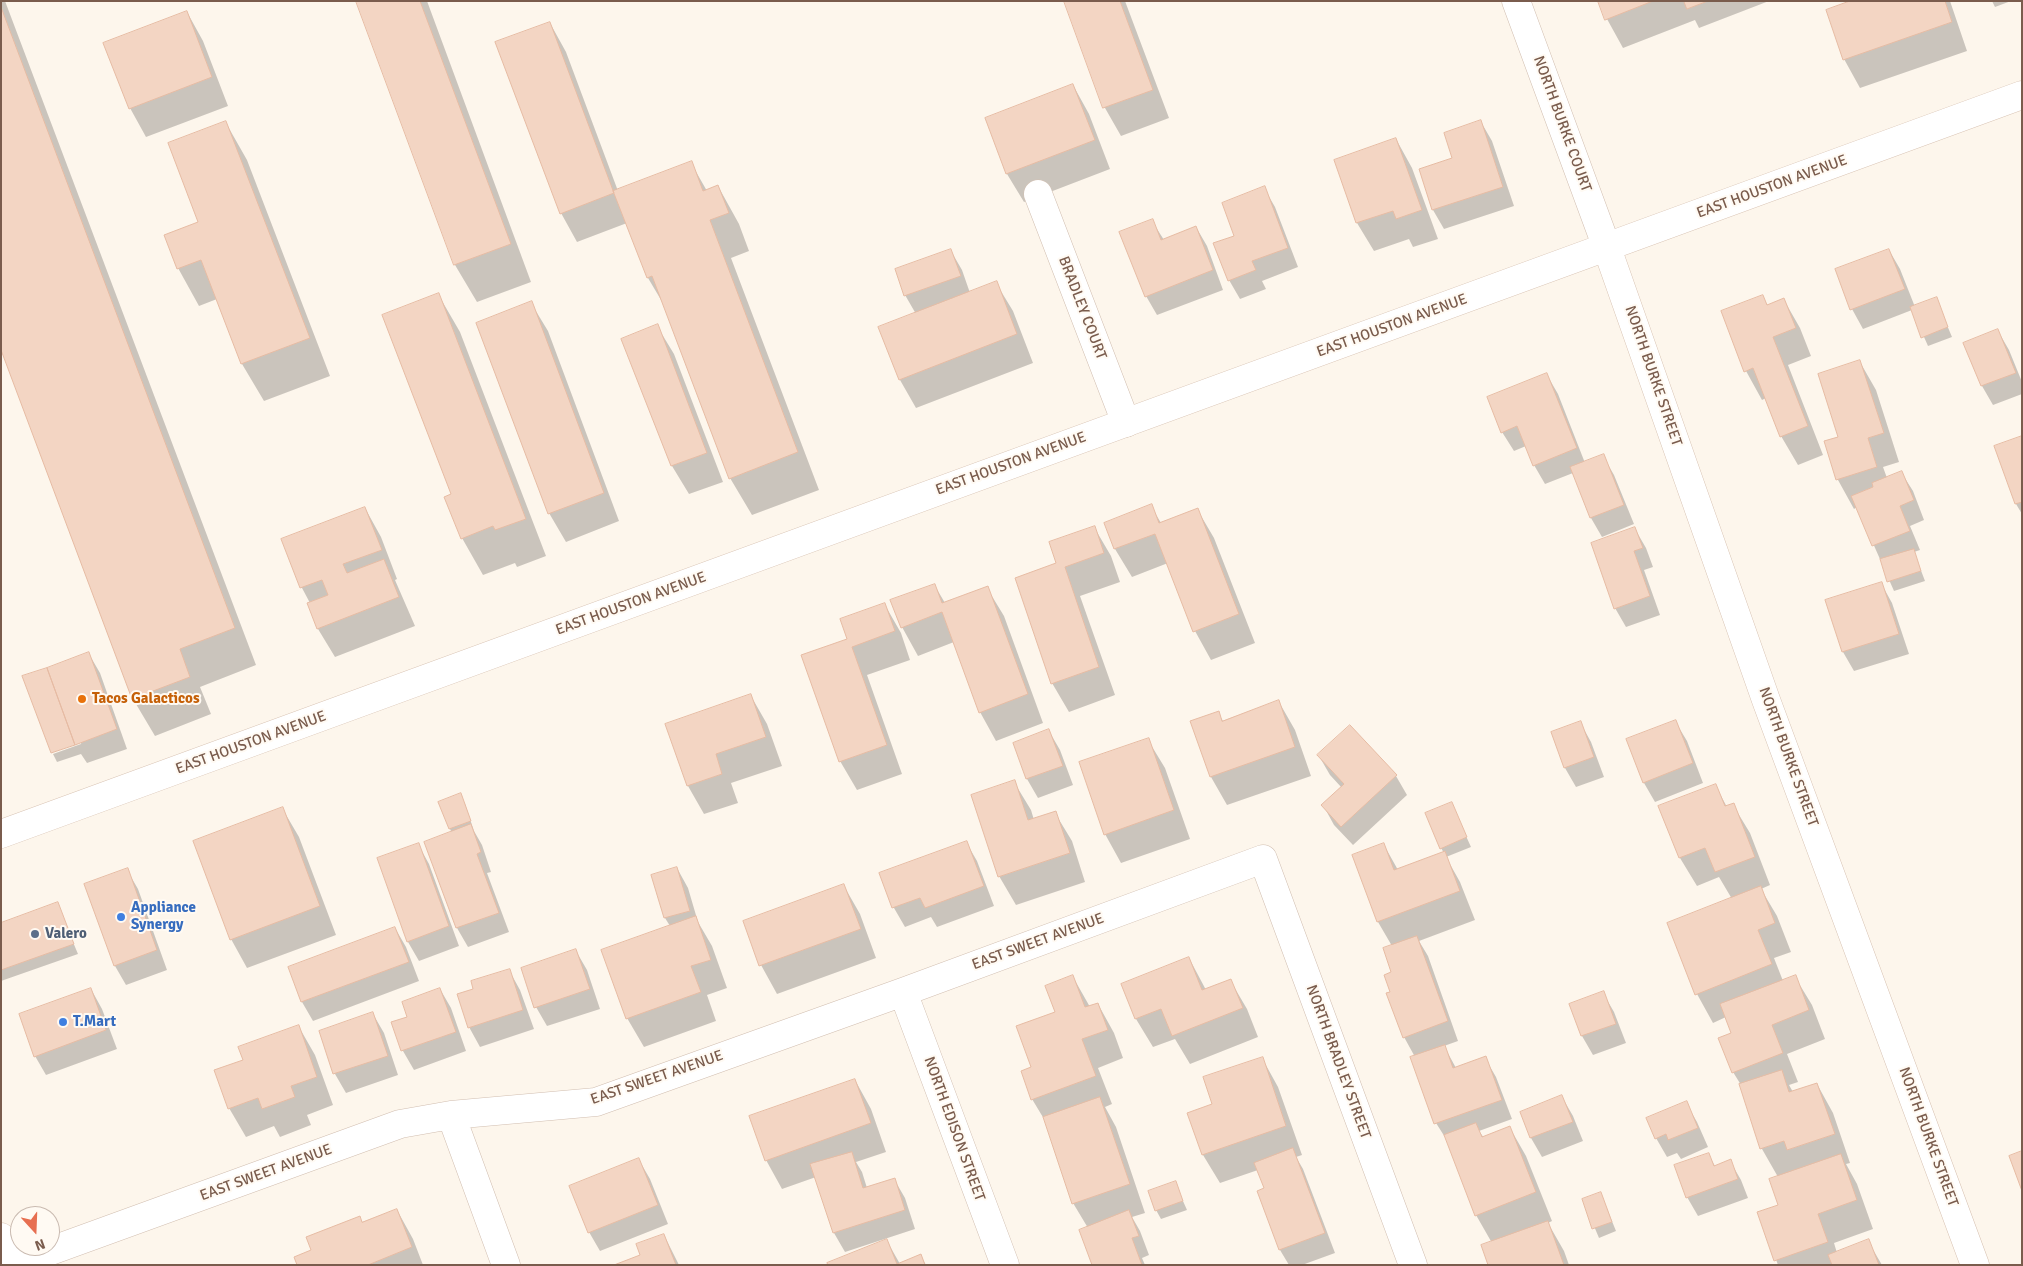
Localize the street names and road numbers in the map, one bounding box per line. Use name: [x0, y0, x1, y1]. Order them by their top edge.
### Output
street label: NORTH BURKE COURT: [1529, 53, 1595, 195]
street label: EAST HOUSTON AVENUE: [1694, 151, 1850, 223]
street label: BRADLEY COURT: [1054, 254, 1110, 362]
street label: EAST HOUSTON AVENUE: [1314, 290, 1470, 362]
street label: NORTH BURKE STREET: [1621, 303, 1685, 449]
street label: EAST HOUSTON AVENUE: [933, 428, 1089, 500]
street label: EAST HOUSTON AVENUE: [553, 568, 709, 640]
street label: NORTH BURKE STREET: [1754, 685, 1822, 829]
street label: EAST HOUSTON AVENUE: [173, 707, 329, 779]
street label: EAST SWEET AVENUE: [970, 910, 1106, 974]
street label: NORTH BRADLEY STREET: [1302, 983, 1374, 1141]
street label: EAST SWEET AVENUE: [588, 1047, 726, 1109]
street label: NORTH EDISON STREET: [919, 1054, 989, 1204]
street label: NORTH BURKE STREET: [1894, 1065, 1962, 1209]
street label: EAST SWEET AVENUE: [198, 1141, 334, 1205]

